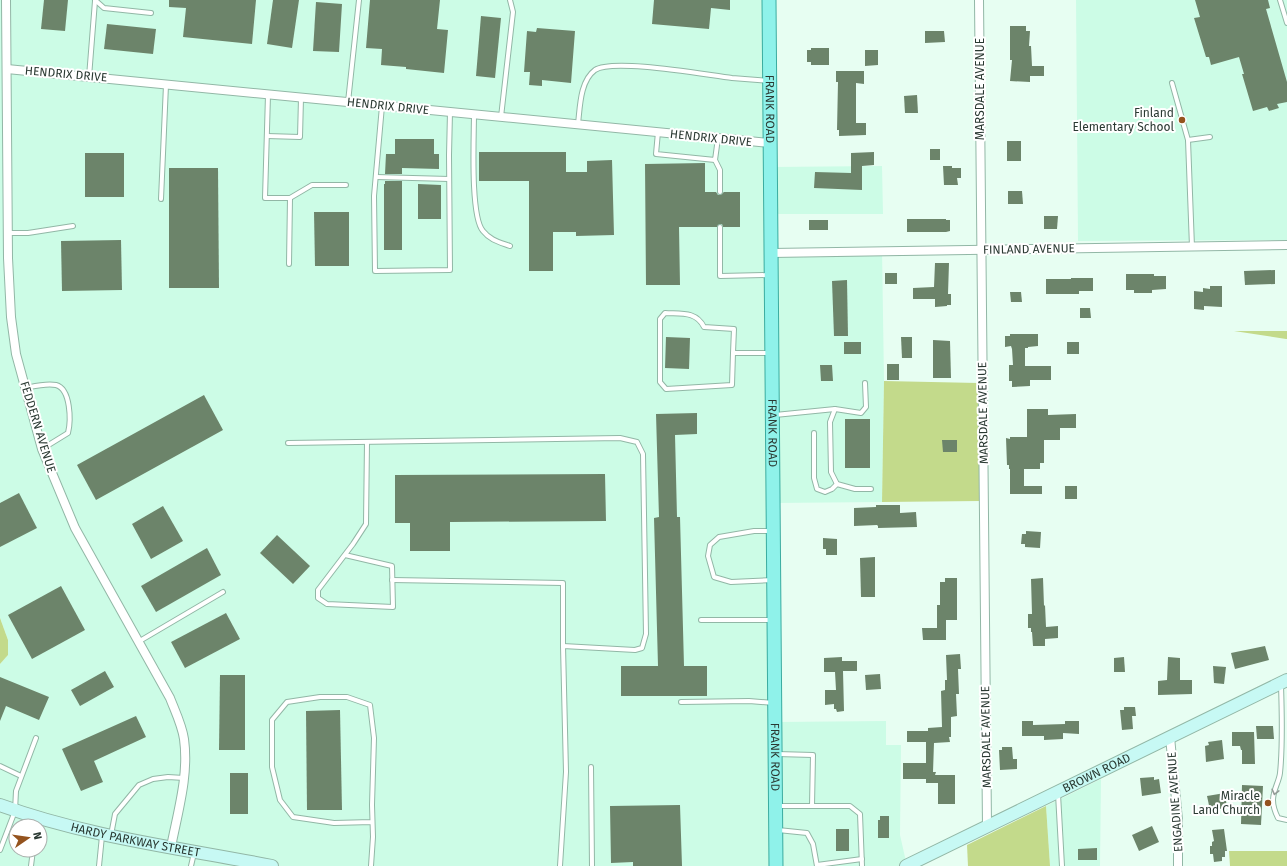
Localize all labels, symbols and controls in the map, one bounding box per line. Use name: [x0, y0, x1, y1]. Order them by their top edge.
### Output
street label: MARSDALE AVENUE: [973, 38, 987, 140]
street label: HENDRIX DRIVE: [24, 63, 108, 85]
street label: FRANK ROAD: [763, 75, 777, 144]
street label: HENDRIX DRIVE: [346, 95, 430, 117]
place label: Finland Elementary School: [1072, 106, 1174, 134]
marker: Finland Elementary School: [1177, 115, 1187, 125]
street label: HENDRIX DRIVE: [669, 127, 753, 149]
street label: FINLAND AVENUE: [983, 241, 1075, 257]
street label: MARSDALE AVENUE: [975, 362, 991, 464]
street label: FEDDERN AVENUE: [17, 379, 59, 475]
street label: FRANK ROAD: [765, 399, 780, 468]
street label: MARSDALE AVENUE: [978, 686, 994, 788]
street label: FRANK ROAD: [768, 723, 782, 792]
street label: BROWN ROAD: [1060, 750, 1133, 796]
street label: ENGADINE AVENUE: [1165, 751, 1185, 853]
one-way arrow: [1271, 788, 1280, 795]
place label: Miracle Land Church: [1193, 789, 1260, 817]
marker: Miracle Land Church: [1263, 798, 1273, 808]
north arrow: [8, 818, 48, 858]
street label: HARDY PARKWAY STREET: [69, 820, 202, 860]
text: N: [30, 831, 44, 841]

